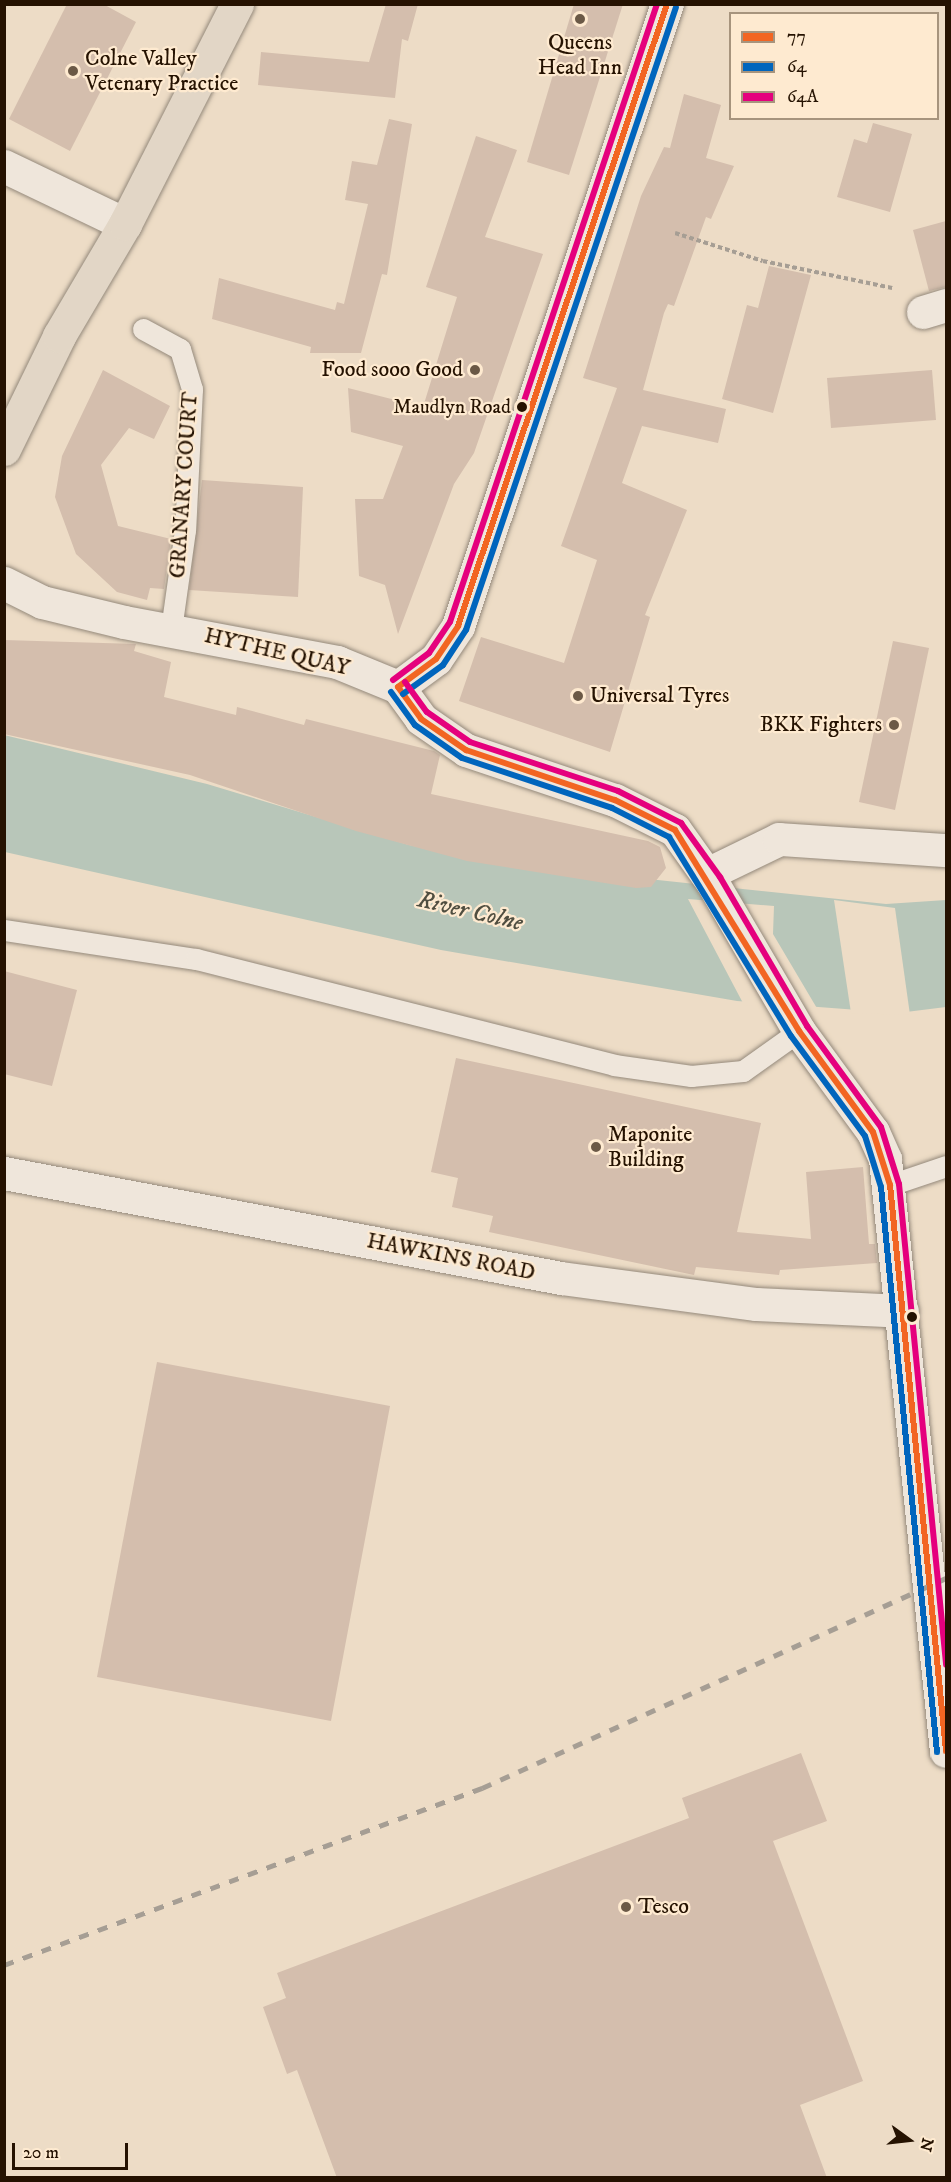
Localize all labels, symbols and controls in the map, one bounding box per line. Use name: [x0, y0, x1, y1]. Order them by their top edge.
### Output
marker: Queens Head Inn: [573, 12, 587, 26]
legend: [729, 12, 939, 120]
text: 77: [787, 26, 806, 48]
place label: Queens Head Inn: [538, 29, 622, 80]
place label: Colne Valley Vetenary Practice: [85, 45, 238, 96]
text: 64: [787, 56, 807, 78]
marker: Colne Valley Vetenary Practice: [66, 64, 80, 78]
text: 64A: [787, 86, 818, 108]
place label: Food sooo Good: [321, 357, 463, 383]
marker: Food sooo Good: [468, 363, 482, 377]
street label: GRANARY COURT: [164, 391, 204, 579]
place label: Maudlyn Road: [393, 395, 511, 419]
marker: Maudlyn Road: [516, 401, 528, 413]
street label: HYTHE QUAY: [202, 622, 352, 682]
place label: Universal Tyres: [590, 683, 729, 709]
marker: Universal Tyres: [571, 689, 585, 703]
place label: BKK Fighters: [760, 712, 882, 738]
marker: BKK Fighters: [887, 718, 901, 732]
water label: River Colne: [415, 886, 525, 938]
place label: Maponite Building: [608, 1121, 692, 1172]
marker: Maponite Building: [589, 1140, 603, 1154]
street label: HAWKINS ROAD: [365, 1228, 537, 1286]
unlabelled marker: [906, 1311, 918, 1323]
place label: Tesco: [638, 1894, 689, 1920]
marker: Tesco: [619, 1900, 633, 1914]
north arrow: [879, 2110, 939, 2170]
scale bar: [15, 2131, 130, 2169]
text: N: [915, 2136, 938, 2154]
text: 20 m: [23, 2142, 59, 2164]

